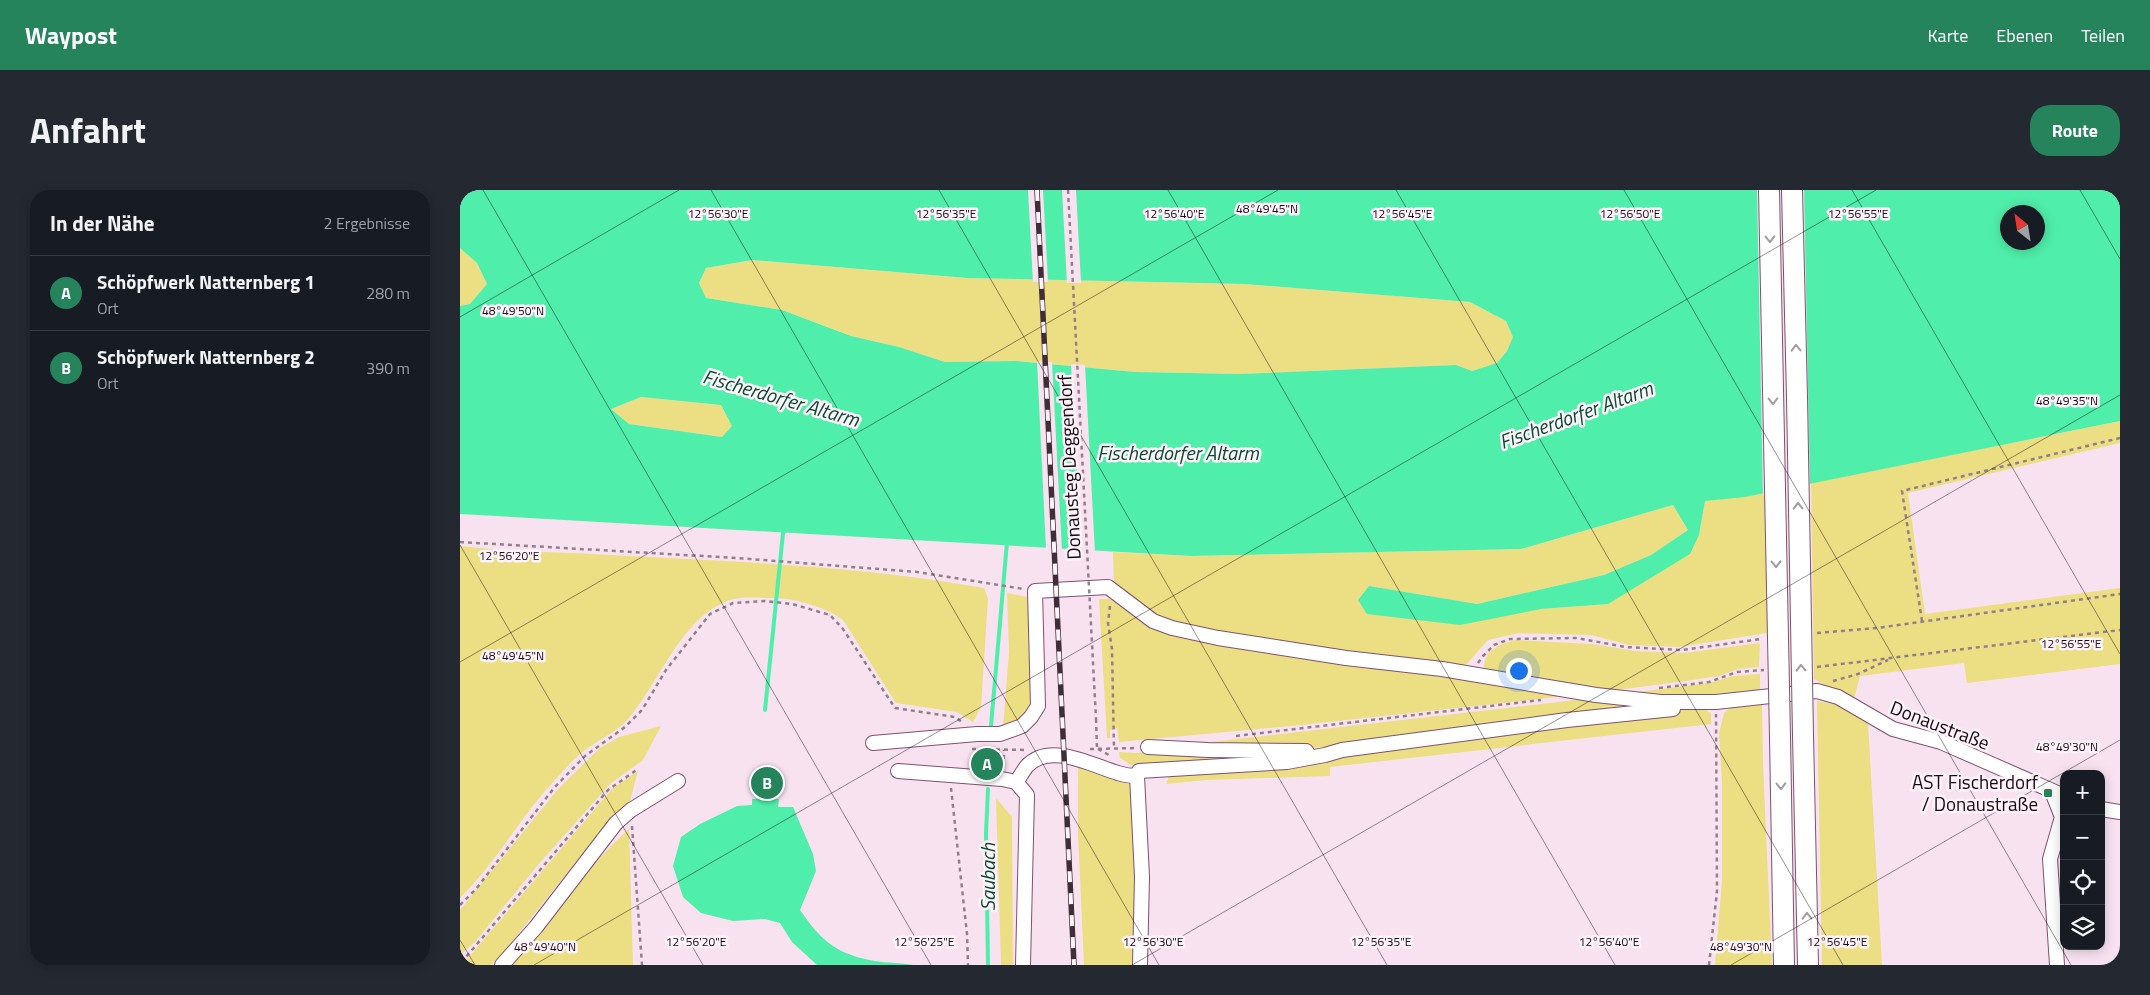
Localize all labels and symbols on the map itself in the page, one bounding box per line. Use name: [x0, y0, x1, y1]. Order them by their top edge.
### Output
text: 48°49'45"N: [1236, 199, 1298, 218]
text: 12°56'30"E: [688, 204, 749, 223]
text: 12°56'35"E: [916, 204, 977, 223]
text: 12°56'40"E: [1144, 204, 1205, 223]
text: 12°56'45"E: [1372, 204, 1433, 223]
text: 12°56'50"E: [1600, 204, 1661, 223]
text: 12°56'55"E: [1828, 204, 1889, 223]
north arrow: [2000, 205, 2045, 250]
one-way arrow: [1765, 235, 1775, 243]
text: 48°49'50"N: [482, 301, 544, 320]
one-way arrow: [1790, 344, 1801, 352]
water label: Fischerdorfer Altarm: [699, 360, 863, 435]
water label: Fischerdorfer Altarm: [1495, 372, 1657, 457]
street label: Donausteg Deggendorf: [1049, 373, 1088, 560]
text: 48°49'35"N: [2036, 391, 2098, 410]
one-way arrow: [1768, 398, 1778, 405]
water label: Fischerdorfer Altarm: [1097, 437, 1259, 468]
one-way arrow: [1793, 502, 1804, 510]
text: 12°56'20"E: [479, 546, 540, 565]
one-way arrow: [1771, 560, 1782, 568]
text: 12°56'55"E: [2041, 634, 2102, 653]
text: 48°49'45"N: [482, 646, 544, 665]
your location: [1506, 658, 1532, 684]
one-way arrow: [1796, 664, 1806, 672]
street label: Donaustraße: [1886, 692, 1994, 757]
text: 48°49'30"N: [2036, 737, 2098, 756]
pin: A: [971, 745, 1003, 783]
pin: B: [751, 764, 783, 802]
place label: AST Fischerdorf / Donaustraße: [1912, 767, 2039, 818]
one-way arrow: [1776, 782, 1786, 790]
marker: AST Fischerdorf / Donaustraße: [2042, 787, 2054, 799]
water label: Saubach: [972, 842, 1003, 911]
one-way arrow: [1802, 912, 1812, 920]
text: 12°56'20"E: [666, 932, 727, 951]
text: 12°56'25"E: [894, 932, 955, 951]
text: 12°56'30"E: [1123, 932, 1184, 951]
text: 12°56'35"E: [1351, 932, 1412, 951]
text: 12°56'40"E: [1579, 932, 1640, 951]
text: 12°56'45"E: [1807, 932, 1868, 951]
text: 48°49'40"N: [514, 937, 576, 956]
text: 48°49'30"N: [1710, 937, 1772, 956]

